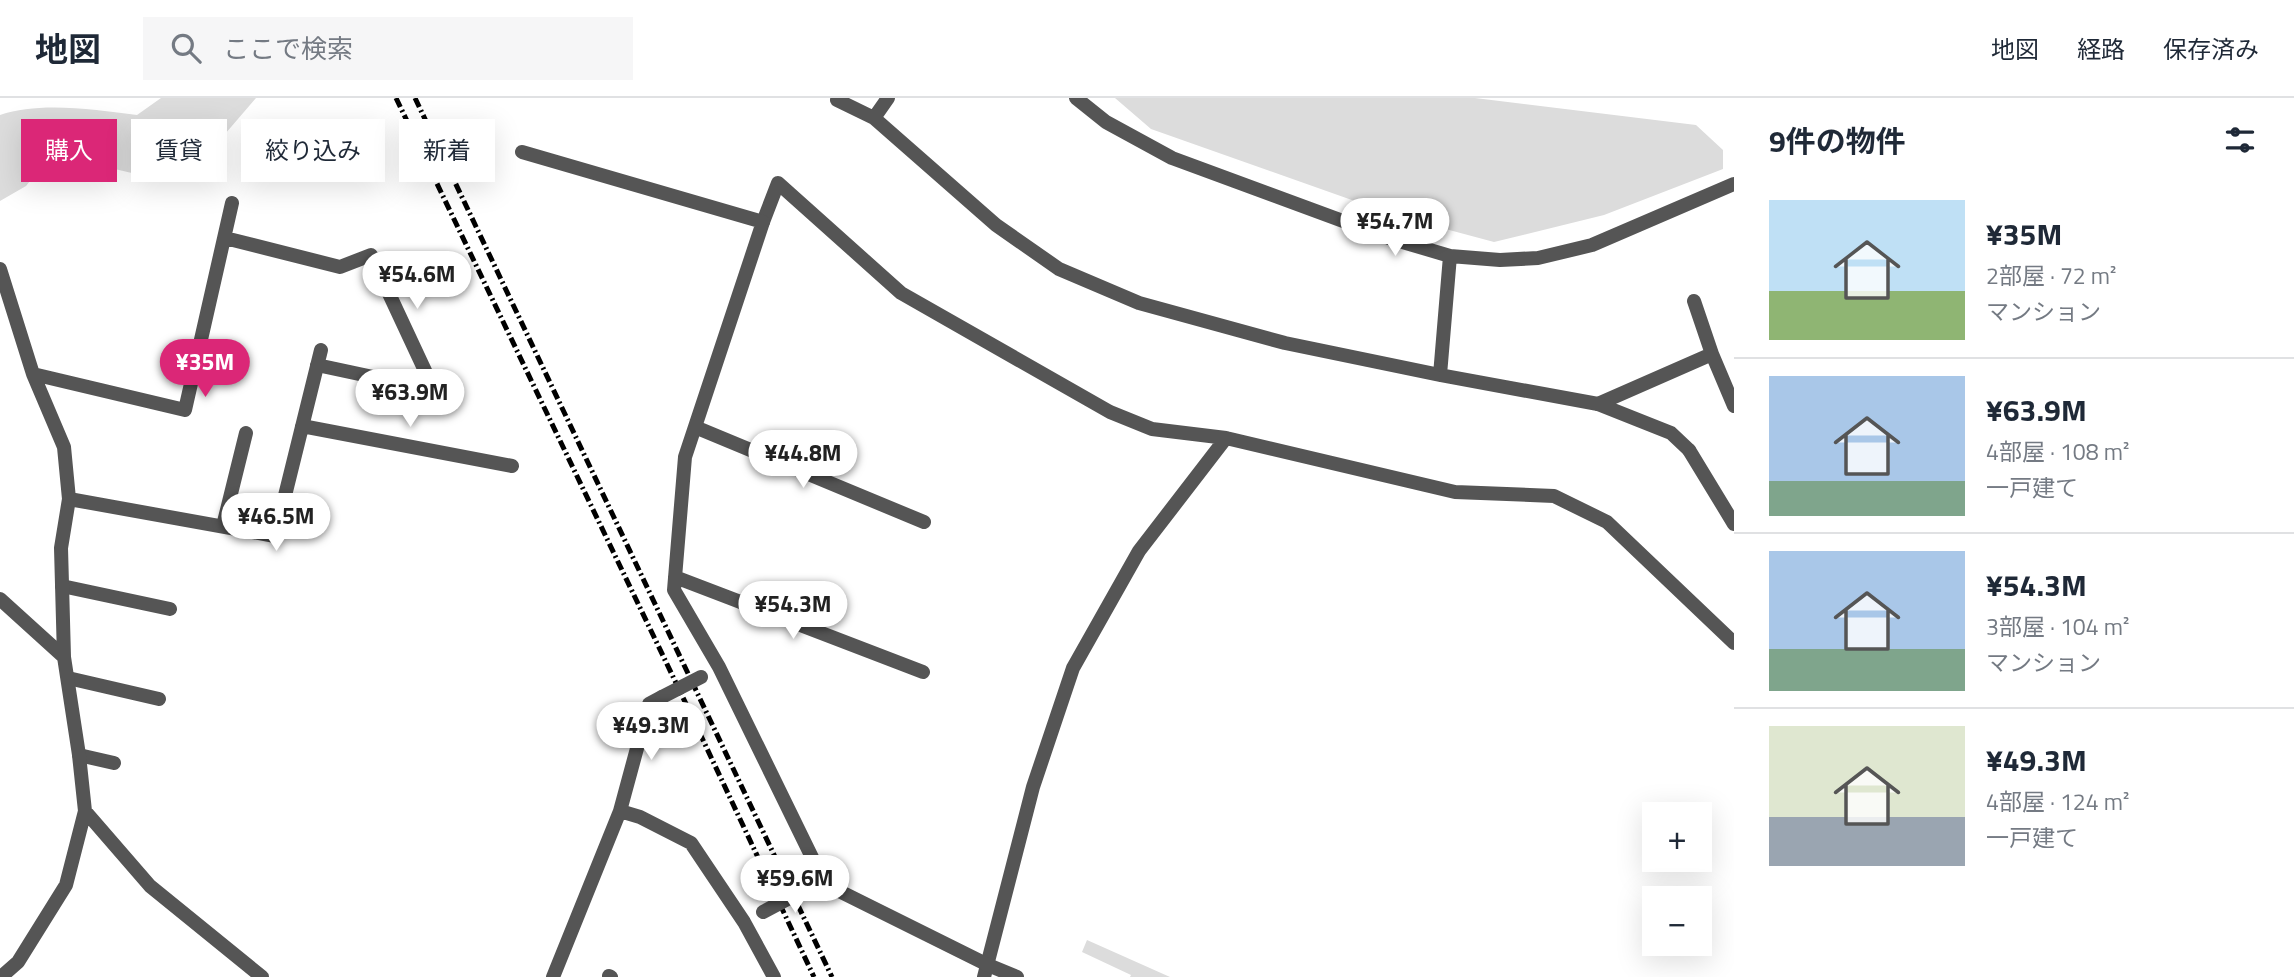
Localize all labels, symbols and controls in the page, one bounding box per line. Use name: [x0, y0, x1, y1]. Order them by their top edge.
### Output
search box: [143, 17, 633, 80]
text: 地図: [35, 24, 101, 74]
icon: search: [167, 29, 205, 67]
text: ここで検索: [223, 29, 353, 68]
text: 地図: [1991, 31, 2039, 67]
text: 経路: [2077, 31, 2125, 67]
text: 保存済み: [2163, 31, 2259, 67]
text: 9件の物件: [1769, 118, 1906, 164]
chip: 購入: [21, 119, 117, 182]
chip: 賃貸: [131, 119, 227, 182]
chip: 絞り込み: [241, 119, 385, 182]
chip: 新着: [399, 119, 495, 182]
icon: filters: [2221, 121, 2259, 159]
pin: ¥54.7M: [1338, 198, 1452, 258]
text: ¥54.7M: [1356, 203, 1434, 238]
text: ¥35M: [1986, 211, 2062, 257]
icon: home: [1825, 228, 1909, 312]
pin: ¥54.6M: [360, 252, 474, 311]
text: ¥54.6M: [378, 256, 456, 291]
text: 2部屋 · 72 m²: [1986, 258, 2116, 293]
text: マンション: [1986, 294, 2101, 329]
pin: ¥35M: [164, 340, 246, 399]
text: ¥35M: [176, 344, 234, 379]
pin: ¥63.9M: [353, 370, 467, 429]
text: ¥63.9M: [371, 374, 449, 409]
text: ¥63.9M: [1986, 387, 2087, 433]
icon: home: [1825, 404, 1909, 488]
pin: ¥44.8M: [746, 430, 860, 490]
text: 4部屋 · 108 m²: [1986, 434, 2129, 469]
text: ¥44.8M: [764, 435, 842, 470]
text: 一戸建て: [1986, 470, 2078, 505]
pin: ¥46.5M: [219, 494, 333, 553]
text: ¥46.5M: [237, 498, 315, 533]
text: ¥54.3M: [1986, 562, 2087, 608]
icon: home: [1825, 579, 1909, 663]
pin: ¥54.3M: [736, 582, 850, 641]
text: ¥54.3M: [754, 586, 832, 621]
text: 3部屋 · 104 m²: [1986, 609, 2129, 644]
text: マンション: [1986, 645, 2101, 680]
pin: ¥49.3M: [594, 702, 708, 762]
text: ¥49.3M: [612, 707, 690, 742]
text: ¥49.3M: [1986, 737, 2087, 783]
icon: home: [1825, 754, 1909, 838]
text: 4部屋 · 124 m²: [1986, 784, 2129, 819]
map controls: [1642, 802, 1712, 956]
button: +: [1642, 802, 1712, 872]
text: 一戸建て: [1986, 820, 2078, 855]
pin: ¥59.6M: [738, 856, 852, 915]
text: ¥59.6M: [756, 860, 834, 895]
button: −: [1642, 886, 1712, 956]

